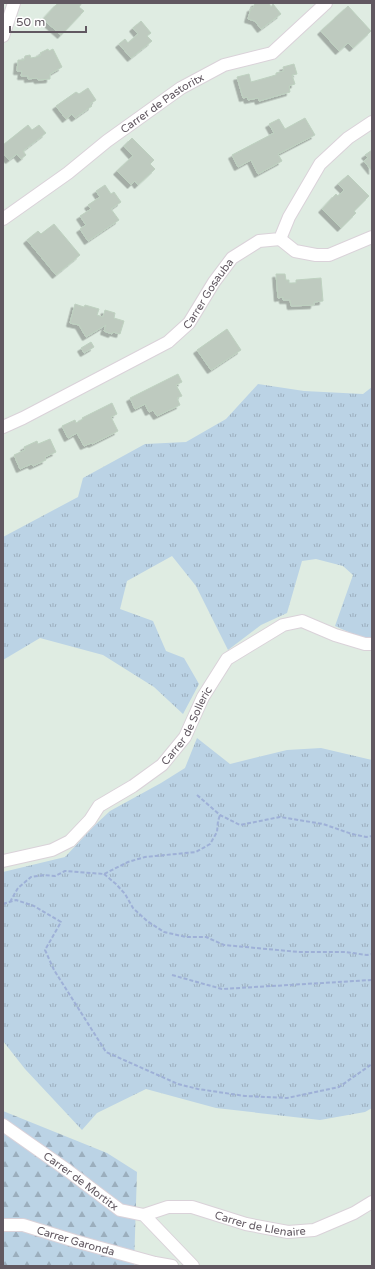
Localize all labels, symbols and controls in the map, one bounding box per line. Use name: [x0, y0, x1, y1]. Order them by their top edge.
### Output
scale bar: [10, 8, 86, 34]
text: 50 m: [16, 15, 45, 29]
street label: Carrer de Pastoritx: [118, 71, 206, 136]
street label: Carrer Gosauba: [181, 256, 236, 332]
street label: Carrer de Solleric: [159, 684, 215, 768]
street label: Carrer de Mortitx: [41, 1149, 121, 1213]
street label: Carrer de Llenaire: [213, 1209, 306, 1239]
street label: Carrer Garonda: [35, 1224, 116, 1259]

